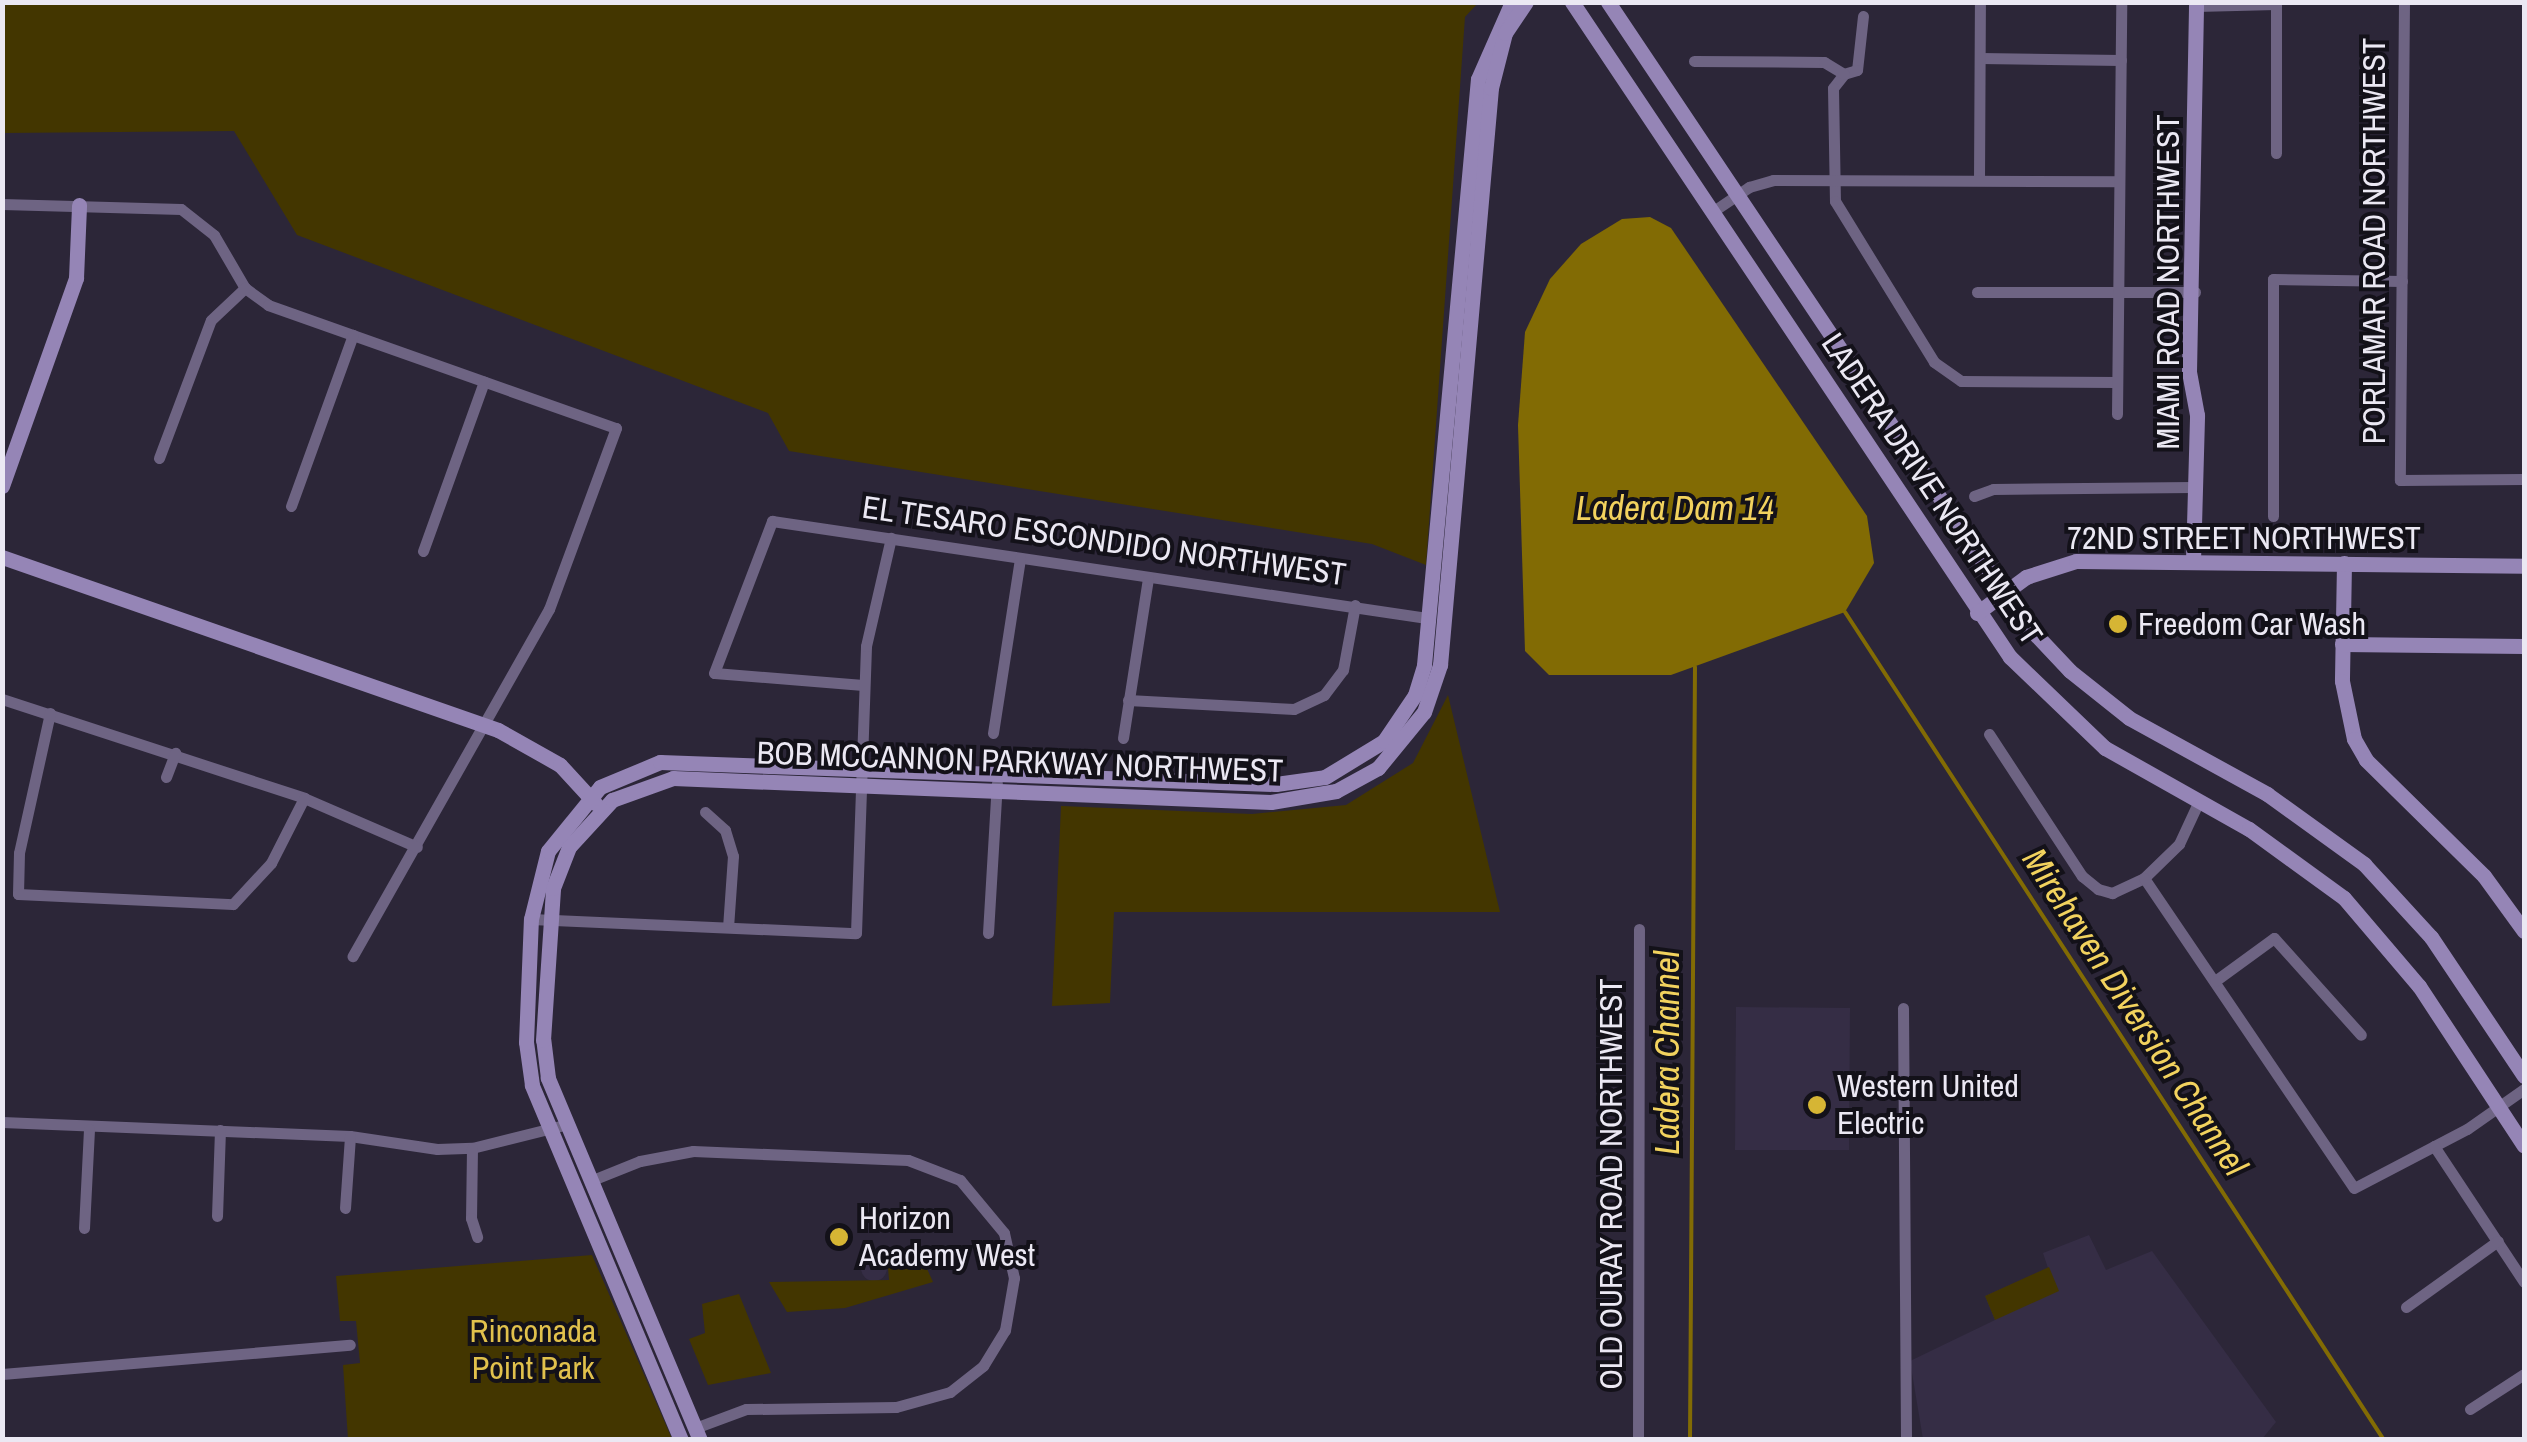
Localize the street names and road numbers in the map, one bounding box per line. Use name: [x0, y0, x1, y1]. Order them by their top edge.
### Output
street label: PORLAMAR ROAD NORTHWEST: [2355, 38, 2393, 444]
street label: MIAMI ROAD NORTHWEST: [2149, 115, 2187, 449]
street label: LADERA DRIVE NORTHWEST: [1813, 326, 2051, 652]
street label: EL TESARO ESCONDIDO NORTHWEST: [859, 488, 1349, 594]
street label: 72ND STREET NORTHWEST: [2067, 519, 2421, 557]
street label: BOB MCCANNON PARKWAY NORTHWEST: [756, 734, 1284, 790]
street label: OLD OURAY ROAD NORTHWEST: [1592, 978, 1630, 1390]

